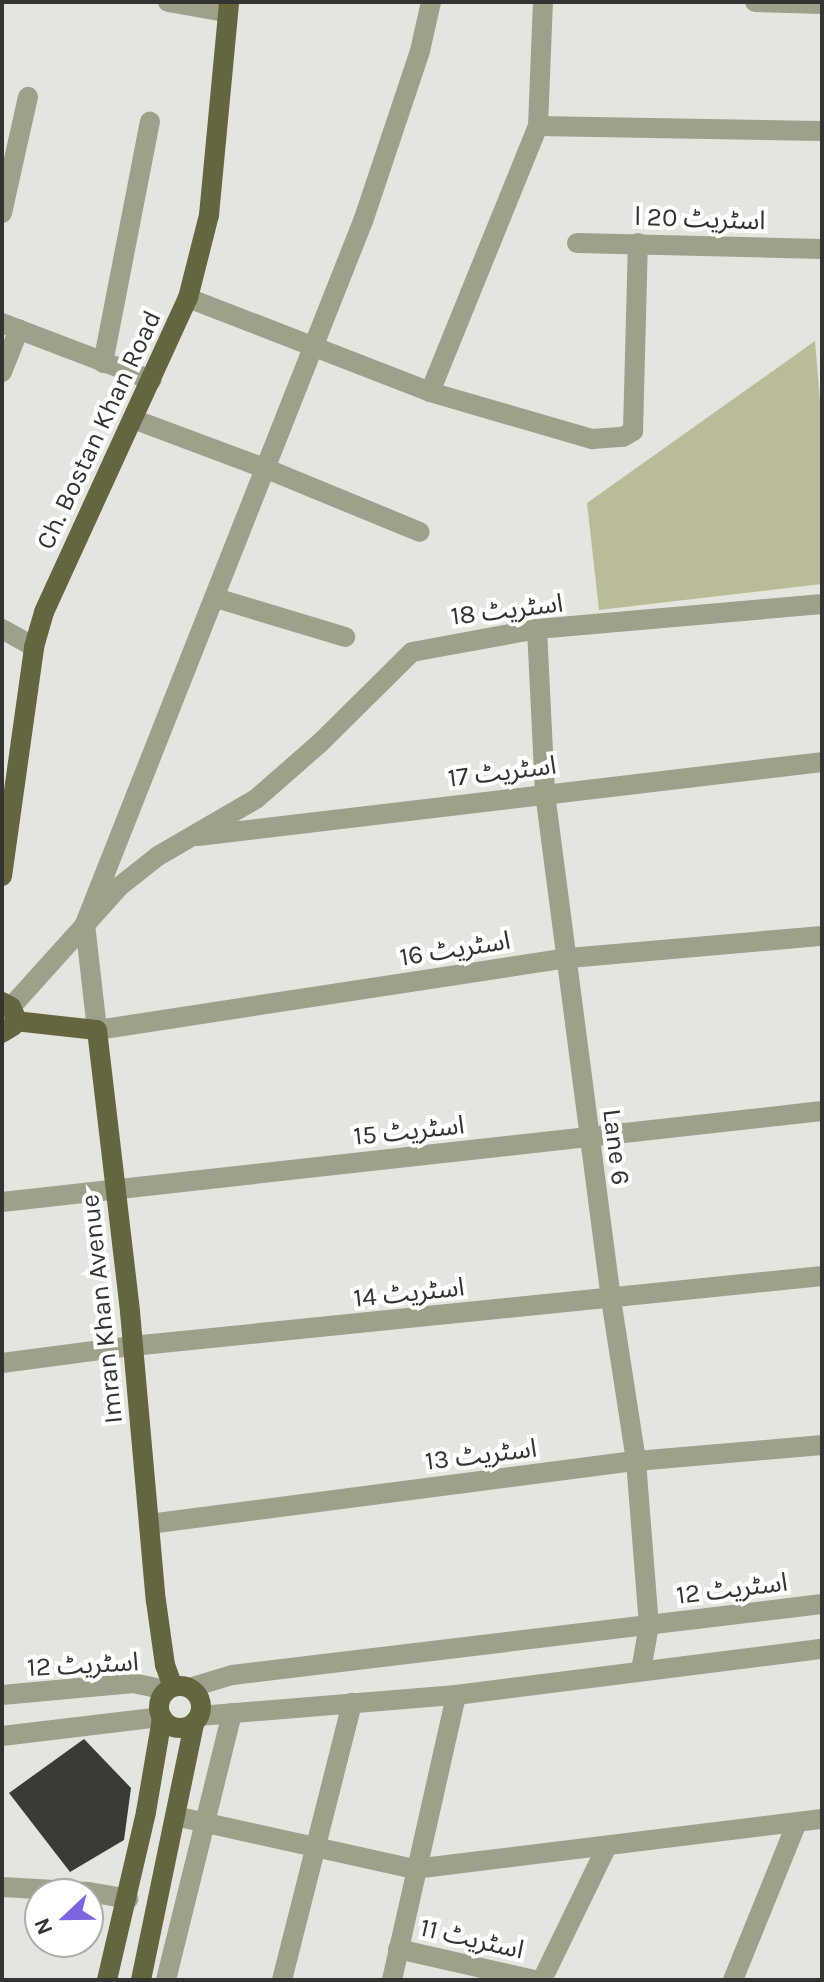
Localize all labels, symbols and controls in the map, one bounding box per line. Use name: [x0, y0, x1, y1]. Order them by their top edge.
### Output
street label: اسٹریٹ 20 ا: [634, 201, 766, 237]
street label: Ch. Bostan Khan Road: [30, 306, 168, 554]
street label: اسٹریٹ 18: [449, 588, 565, 632]
street label: اسٹریٹ 17: [446, 750, 558, 794]
street label: اسٹریٹ 16: [397, 925, 513, 973]
street label: Lane 6: [596, 1107, 636, 1187]
street label: اسٹریٹ 15: [352, 1110, 466, 1152]
street label: Imran Khan Avenue: [74, 1193, 130, 1425]
street label: اسٹریٹ 14: [352, 1272, 466, 1314]
street label: اسٹریٹ 13: [423, 1433, 539, 1477]
street label: اسٹریٹ 12: [675, 1567, 789, 1611]
street label: اسٹریٹ 12: [26, 1646, 140, 1684]
north arrow: [24, 1878, 104, 1958]
street label: اسٹریٹ 11: [417, 1912, 527, 1966]
text: N: [29, 1914, 59, 1938]

